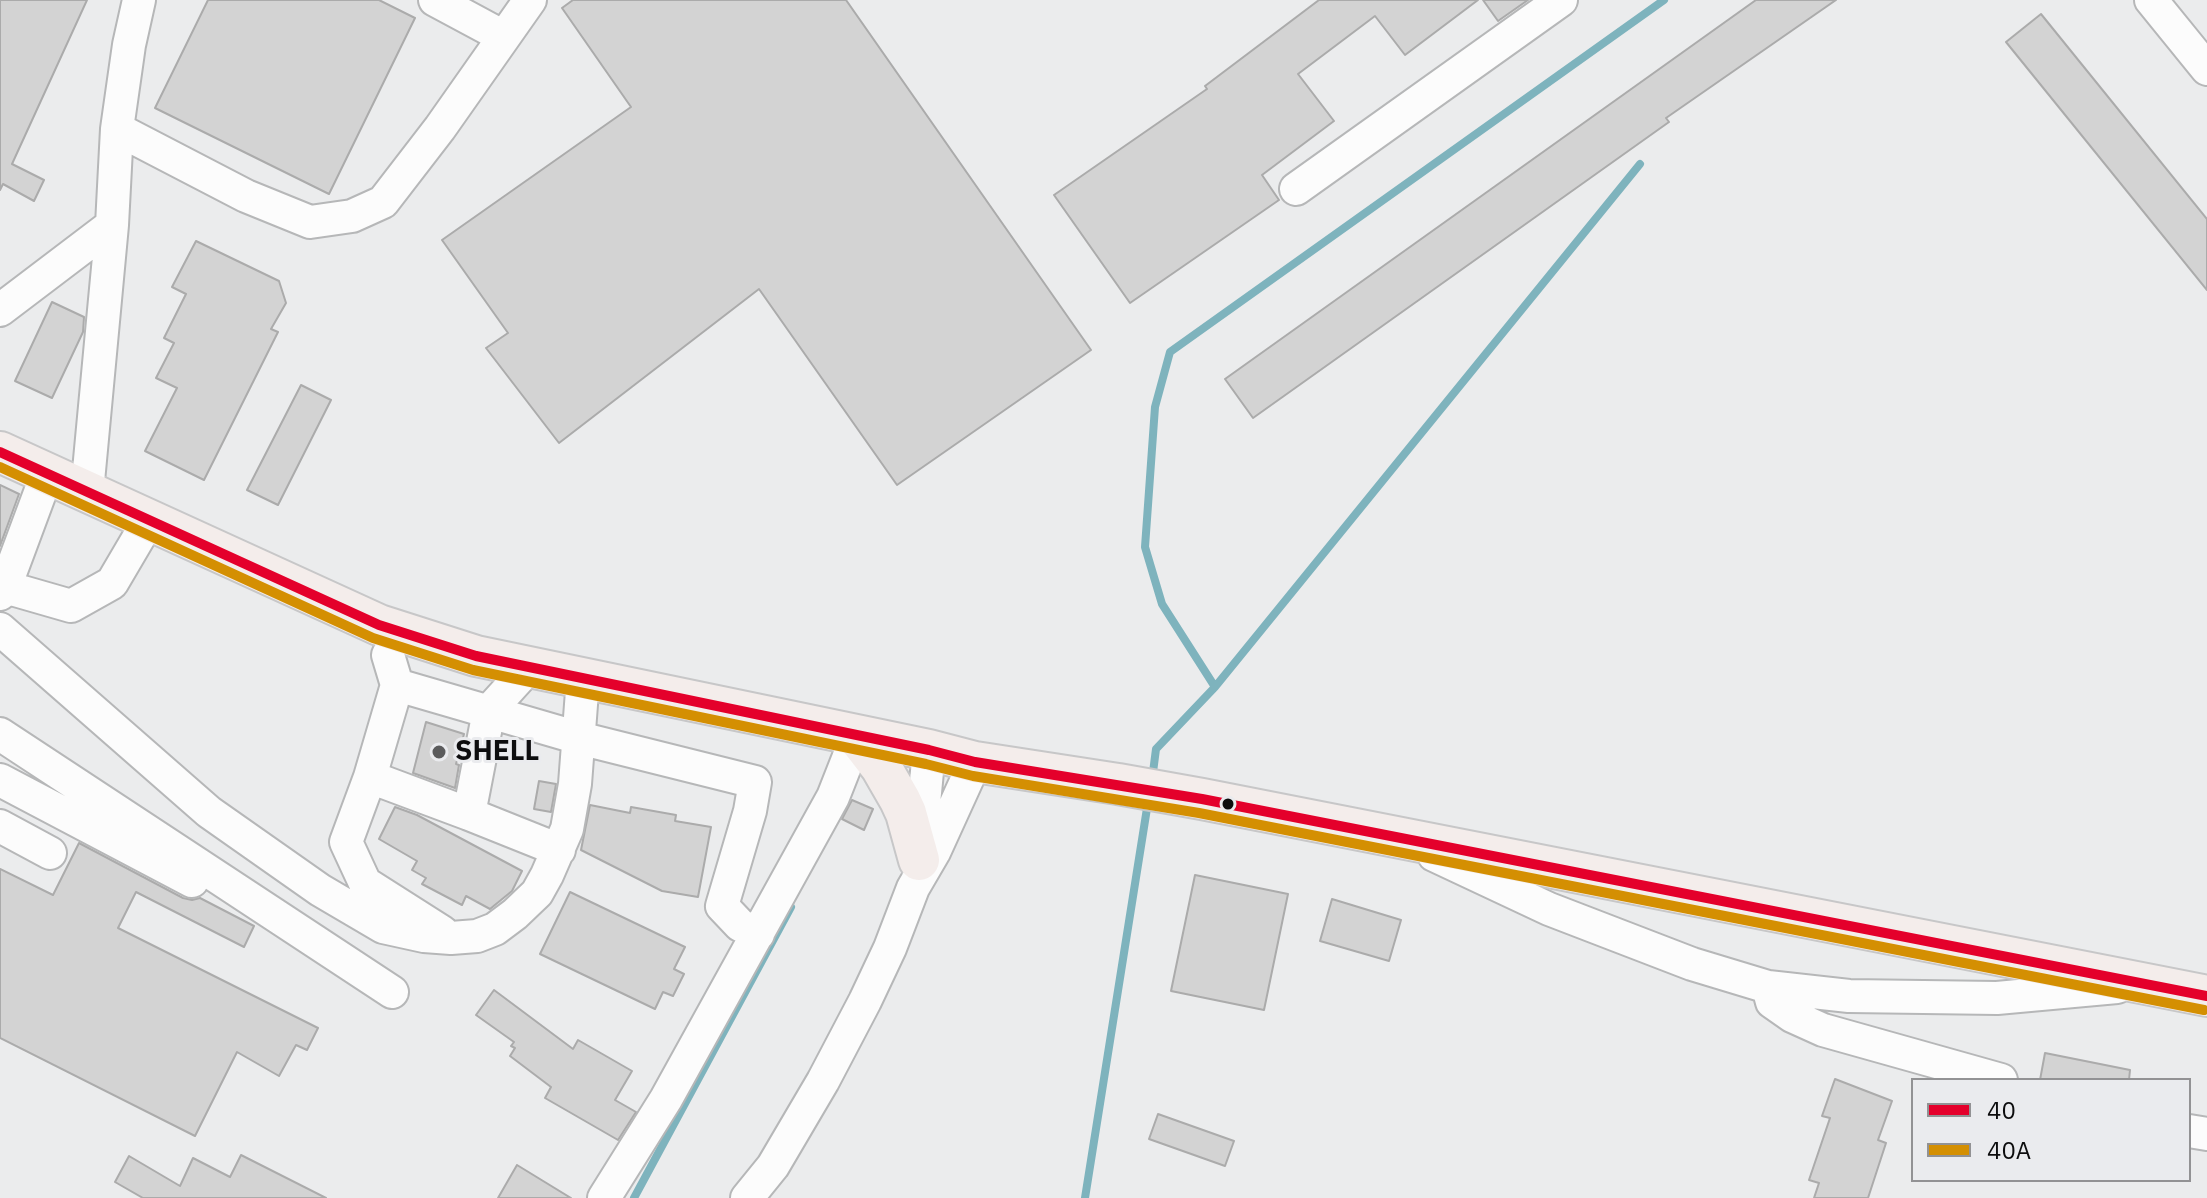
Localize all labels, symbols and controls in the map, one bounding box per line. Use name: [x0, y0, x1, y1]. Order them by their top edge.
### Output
place label: SHELL: [455, 735, 539, 769]
marker: SHELL: [430, 743, 448, 761]
unlabelled marker: [1220, 796, 1236, 812]
legend: [1911, 1078, 2191, 1182]
text: 40: [1987, 1094, 2016, 1126]
text: 40Α: [1987, 1134, 2031, 1166]

